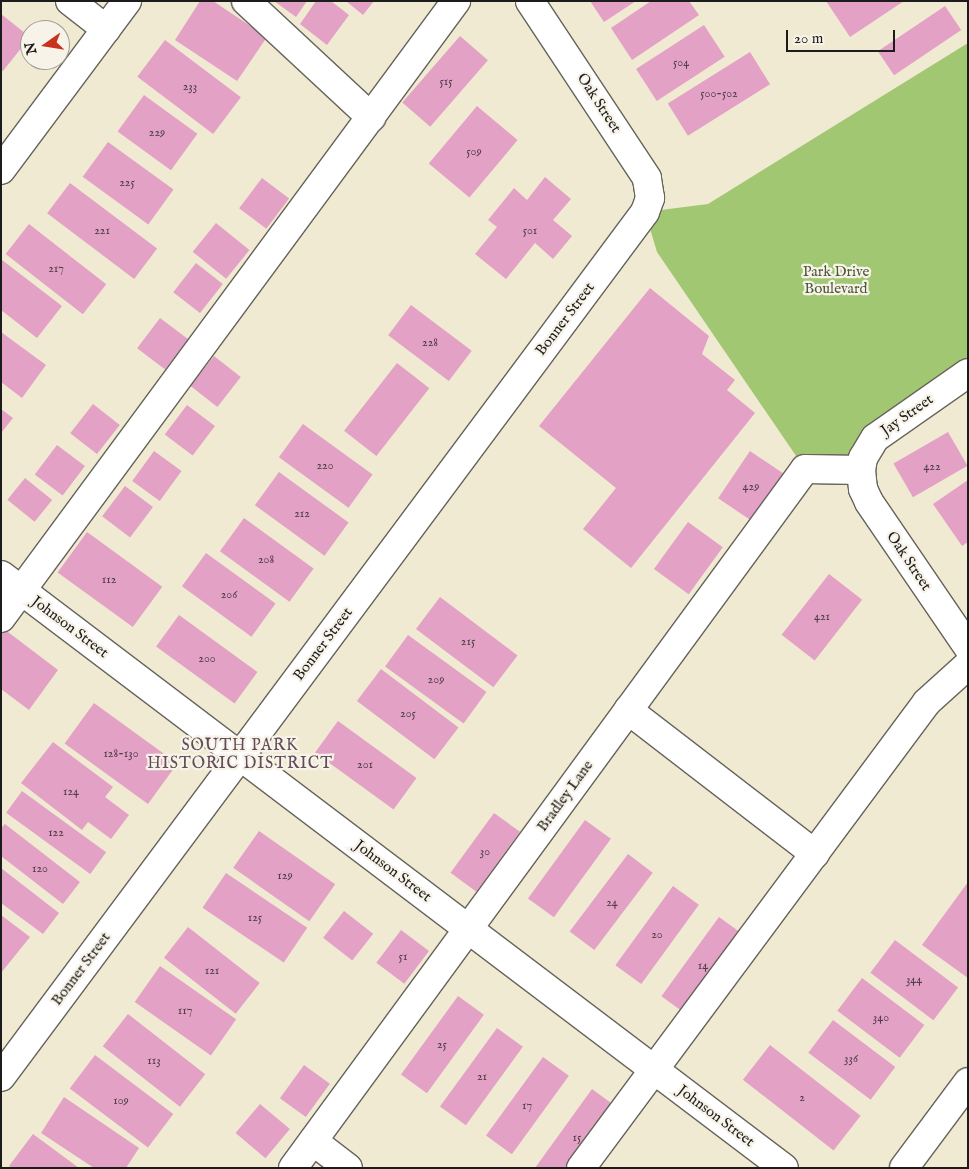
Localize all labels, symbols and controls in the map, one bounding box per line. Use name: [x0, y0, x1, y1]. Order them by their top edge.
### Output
north arrow: [20, 20, 70, 70]
scale bar: [789, 20, 898, 52]
text: 20 m: [794, 29, 823, 48]
text: N: [21, 40, 41, 56]
house number: 504: [673, 56, 689, 70]
street label: Oak Street: [573, 70, 625, 136]
house number: 515: [439, 75, 453, 89]
house number: 233: [183, 80, 197, 94]
house number: 500-502: [700, 87, 738, 101]
house number: 229: [149, 126, 165, 140]
house number: 509: [466, 145, 482, 159]
house number: 225: [119, 176, 135, 190]
house number: 221: [94, 224, 110, 238]
house number: 501: [523, 224, 537, 238]
house number: 217: [48, 262, 64, 276]
park label: Park Drive Boulevard: [803, 262, 869, 297]
street label: Bonner Street: [532, 279, 598, 359]
house number: 228: [422, 336, 438, 350]
street label: Jay Street: [877, 390, 937, 440]
house number: 220: [316, 459, 334, 473]
house number: 422: [923, 460, 941, 474]
house number: 429: [743, 480, 759, 494]
house number: 212: [294, 507, 310, 521]
street label: Oak Street: [883, 528, 935, 594]
house number: 208: [258, 553, 274, 567]
house number: 112: [102, 573, 116, 587]
house number: 206: [221, 588, 237, 602]
street label: Johnson Street: [28, 592, 112, 662]
street label: Bonner Street: [290, 604, 356, 684]
house number: 421: [814, 610, 830, 624]
house number: 215: [461, 635, 475, 649]
house number: 200: [198, 652, 216, 666]
house number: 209: [428, 673, 444, 687]
house number: 205: [400, 707, 416, 721]
district label: SOUTH PARK HISTORIC DISTRICT: [145, 736, 335, 774]
house number: 128-130: [103, 747, 139, 761]
street label: Bradley Lane: [533, 757, 597, 835]
house number: 201: [357, 758, 373, 772]
house number: 124: [63, 785, 79, 799]
house number: 122: [48, 826, 64, 840]
street label: Johnson Street: [351, 836, 435, 906]
house number: 30: [480, 845, 490, 859]
house number: 120: [32, 862, 48, 876]
house number: 129: [277, 869, 293, 883]
house number: 24: [606, 896, 618, 910]
house number: 125: [248, 911, 262, 925]
house number: 20: [651, 928, 663, 942]
street label: Bonner Street: [48, 929, 114, 1009]
house number: 51: [399, 950, 407, 964]
house number: 14: [698, 959, 708, 973]
house number: 121: [205, 964, 219, 978]
house number: 344: [906, 973, 922, 987]
house number: 117: [178, 1004, 192, 1018]
house number: 340: [873, 1011, 889, 1025]
house number: 25: [437, 1038, 447, 1052]
house number: 336: [844, 1052, 858, 1066]
house number: 113: [147, 1054, 161, 1068]
house number: 21: [477, 1070, 487, 1084]
street label: Johnson Street: [674, 1081, 758, 1151]
house number: 2: [799, 1091, 805, 1105]
house number: 109: [113, 1094, 129, 1108]
house number: 17: [522, 1099, 532, 1113]
house number: 15: [573, 1131, 581, 1145]

